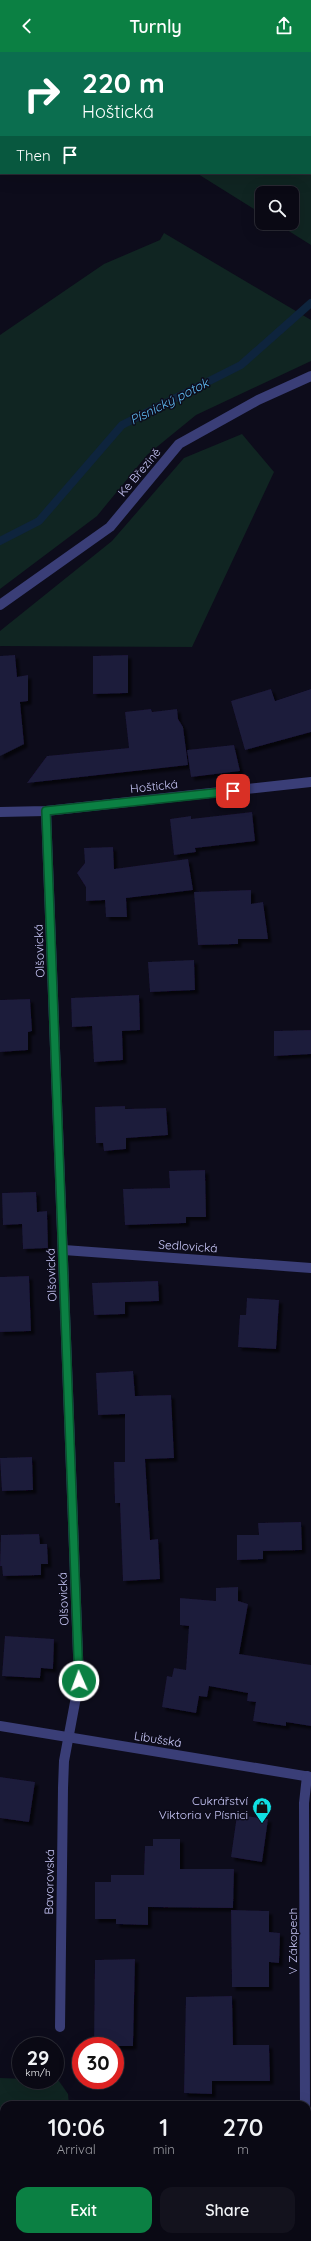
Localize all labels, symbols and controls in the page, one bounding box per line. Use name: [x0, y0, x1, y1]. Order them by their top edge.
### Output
icon: back: [16, 15, 38, 37]
text: Turnly: [129, 15, 182, 38]
icon: share: [273, 15, 295, 37]
text: 220 m: [82, 65, 165, 100]
icon: right: [16, 68, 68, 120]
text: Hoštická: [82, 100, 154, 123]
icon: arrive: [59, 144, 81, 166]
text: Then: [16, 146, 51, 165]
map controls: [255, 186, 299, 230]
button: search: [255, 186, 299, 230]
water label: Písnický potok: [127, 374, 212, 428]
street label: Ke Březině: [114, 444, 164, 499]
pin: [216, 774, 250, 808]
street label: Hoštická: [129, 776, 179, 796]
icon: arrive: [222, 780, 244, 802]
street label: Olšovická: [31, 924, 47, 978]
street label: Sedlovická: [158, 1236, 218, 1256]
street label: Olšovická: [43, 1248, 59, 1302]
street label: Olšovická: [55, 1572, 71, 1626]
position arrow: [58, 1660, 100, 1702]
street label: Libušská: [133, 1728, 183, 1750]
place label: Cukrářství Viktoria v Písnici: [159, 1793, 248, 1822]
shop icon: Cukrářství Viktoria v Písnici: [251, 1796, 273, 1824]
street label: Bavorovská: [41, 1849, 57, 1915]
street label: V Zákopech: [285, 1908, 300, 1974]
speed limit sign: 30: [72, 2037, 124, 2089]
text: 29: [27, 2045, 49, 2070]
text: km/h: [25, 2066, 51, 2079]
text: 10:06: [48, 2112, 105, 2142]
text: 1: [159, 2112, 168, 2142]
text: 270: [222, 2112, 263, 2142]
text: Arrival: [57, 2141, 96, 2157]
text: min: [153, 2141, 175, 2157]
text: m: [237, 2141, 249, 2157]
button: Exit: [16, 2187, 152, 2233]
button: Share: [160, 2187, 295, 2233]

